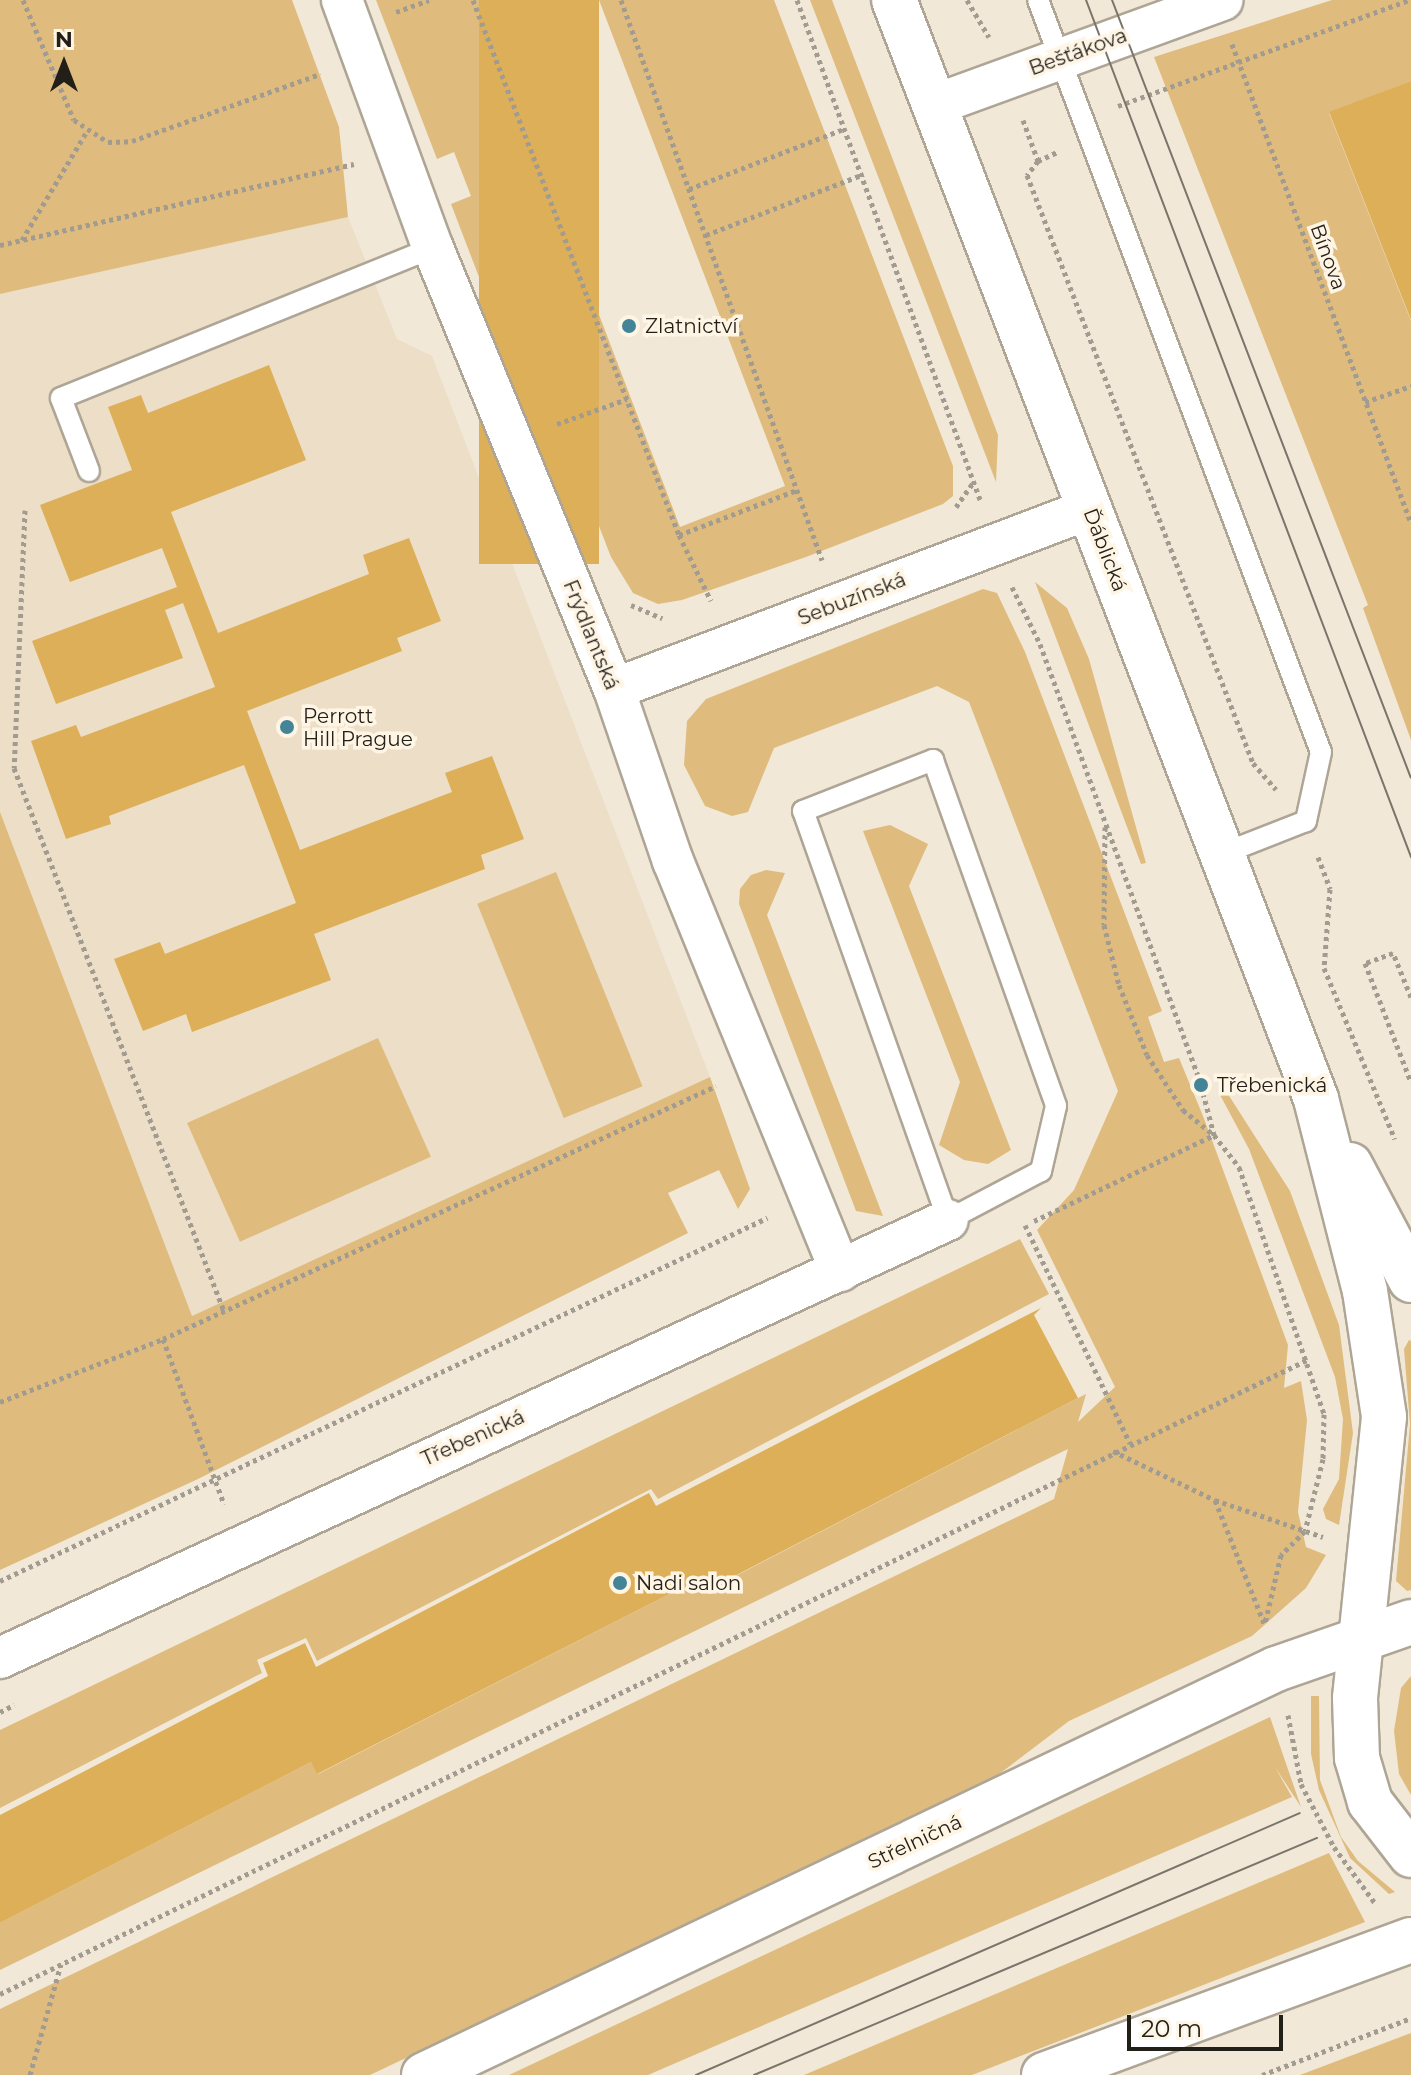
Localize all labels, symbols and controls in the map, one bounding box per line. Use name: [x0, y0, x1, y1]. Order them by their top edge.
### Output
street label: Bešťákova: [1026, 23, 1130, 81]
north arrow: [24, 24, 104, 104]
text: N: [55, 26, 73, 53]
street label: Bínova: [1305, 221, 1351, 293]
place label: Zlatnictví: [645, 314, 738, 338]
marker: Zlatnictví: [620, 317, 638, 335]
street label: Ďáblická: [1078, 505, 1132, 595]
street label: Sebuzínská: [795, 567, 909, 631]
street label: Frýdlantská: [558, 576, 624, 694]
place label: Perrott Hill Prague: [303, 704, 413, 751]
marker: Perrott Hill Prague: [278, 718, 296, 736]
place label: Třebenická: [1217, 1073, 1327, 1097]
marker: Třebenická: [1192, 1076, 1210, 1094]
street label: Třebenická: [418, 1405, 528, 1471]
place label: Nadi salon: [636, 1571, 741, 1595]
marker: Nadi salon: [611, 1574, 629, 1592]
street label: Střelničná: [864, 1810, 966, 1874]
scale bar: [1131, 1999, 1287, 2049]
text: 20 m: [1141, 2014, 1202, 2043]

